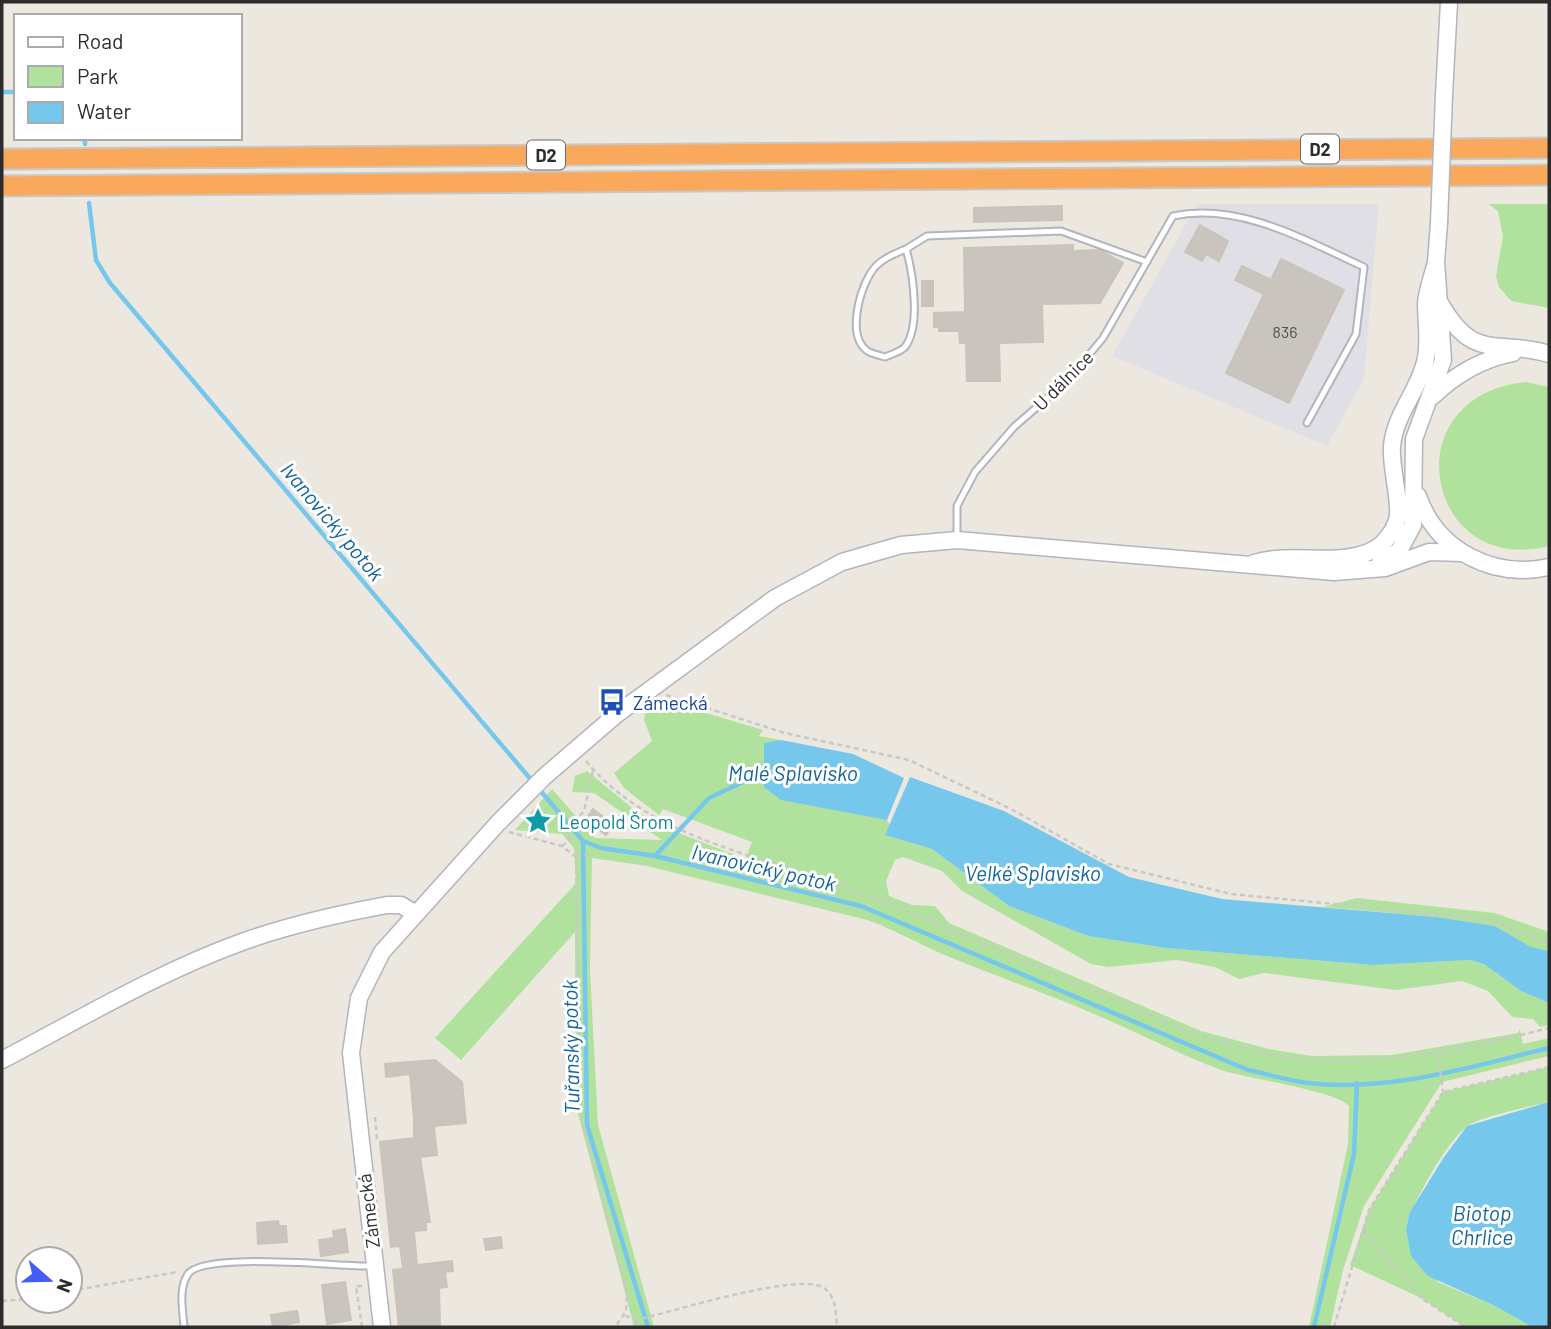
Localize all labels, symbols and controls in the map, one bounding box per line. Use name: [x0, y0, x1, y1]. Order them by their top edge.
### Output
legend: [14, 14, 242, 140]
text: Road: [77, 28, 123, 53]
text: Park: [77, 63, 118, 88]
text: Water: [77, 98, 132, 123]
road number: D2: [1301, 134, 1339, 164]
road number: D2: [527, 140, 565, 170]
house number: 836: [1273, 322, 1297, 341]
street label: U dálnice: [1028, 345, 1098, 415]
water label: Ivanovický potok: [276, 457, 390, 586]
bus stop icon: Zámecká: [597, 687, 627, 717]
place label: Zámecká: [633, 691, 708, 714]
water label: Malé Splavisko: [728, 760, 858, 785]
place icon: Leopold Šrom: [523, 806, 553, 836]
place label: Leopold Šrom: [559, 810, 674, 833]
water label: Ivanovický potok: [690, 838, 839, 896]
water label: Velké Splavisko: [965, 860, 1101, 885]
water label: Tuřanský potok: [556, 979, 584, 1115]
street label: Zámecká: [352, 1173, 384, 1249]
water label: Biotop Chrlice: [1451, 1200, 1513, 1249]
north arrow: [14, 1245, 84, 1315]
text: N: [52, 1276, 78, 1296]

